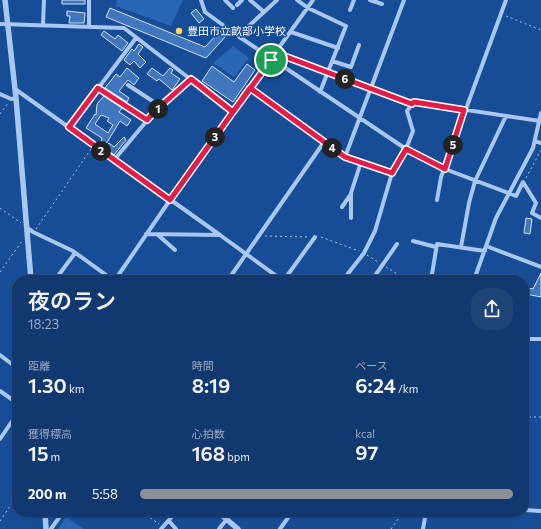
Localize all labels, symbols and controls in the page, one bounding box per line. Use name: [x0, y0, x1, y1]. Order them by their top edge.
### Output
place label: 豊田市立畝部小学校: [187, 24, 286, 37]
marker: 豊田市立畝部小学校: [174, 26, 184, 36]
pin: [254, 43, 288, 77]
icon: arrive: [260, 49, 282, 71]
pin: 6: [335, 69, 355, 89]
text: 6: [342, 72, 348, 85]
pin: 1: [148, 99, 168, 119]
text: 1: [156, 102, 160, 115]
pin: 3: [205, 127, 225, 147]
text: 3: [212, 130, 218, 143]
pin: 5: [443, 135, 463, 155]
pin: 4: [322, 138, 342, 158]
text: 5: [450, 138, 456, 151]
pin: 2: [91, 141, 111, 161]
text: 4: [329, 141, 335, 154]
text: 2: [98, 144, 104, 157]
text: 夜のラン: [28, 287, 116, 314]
button: share: [471, 288, 513, 330]
text: 18:23: [28, 316, 59, 332]
text: 距離: [28, 359, 50, 372]
text: 時間: [192, 359, 214, 372]
text: ペース: [355, 359, 388, 372]
text: 1.30: [28, 373, 67, 397]
text: 8:19: [192, 373, 230, 397]
text: 6:24: [355, 373, 396, 397]
text: km: [67, 382, 84, 395]
text: /km: [396, 382, 418, 395]
text: 獲得標高: [28, 427, 72, 440]
text: 心拍数: [192, 427, 225, 440]
text: kcal: [355, 427, 375, 440]
text: 97: [355, 440, 378, 464]
text: 15: [28, 441, 49, 465]
text: 168: [192, 441, 225, 465]
text: m: [49, 450, 60, 463]
text: bpm: [225, 450, 250, 463]
text: 200 m: [28, 486, 66, 502]
text: 5:58: [92, 486, 118, 502]

